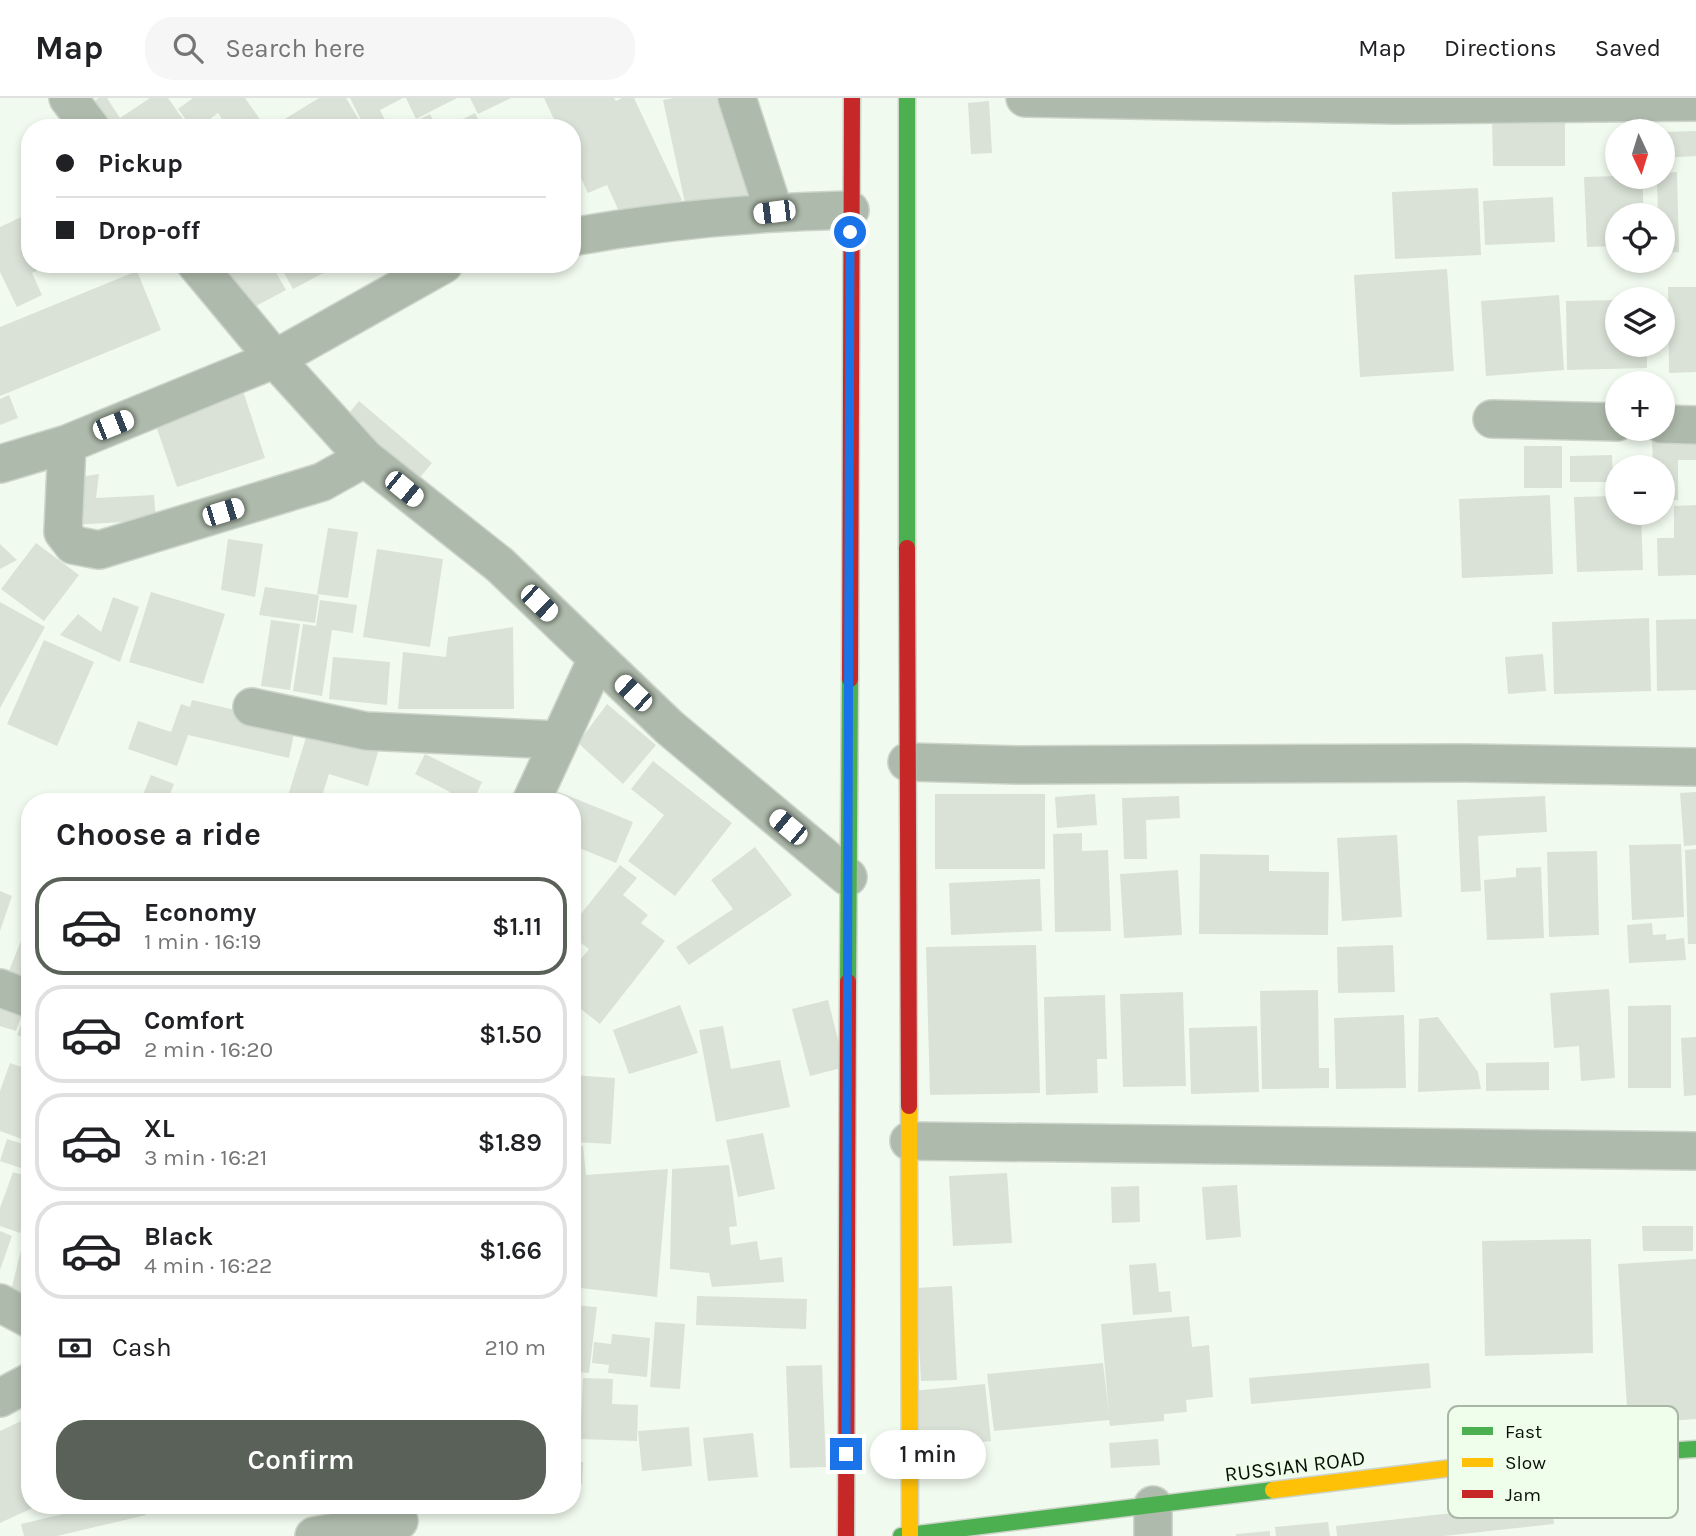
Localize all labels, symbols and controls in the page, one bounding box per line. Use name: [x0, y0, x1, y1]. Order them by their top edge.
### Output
search box: [145, 17, 635, 80]
text: Map: [35, 29, 103, 67]
icon: search: [169, 29, 207, 67]
text: Search here: [225, 33, 365, 64]
text: Map: [1358, 34, 1406, 62]
text: Directions: [1444, 34, 1557, 62]
text: Saved: [1595, 34, 1661, 62]
north arrow: [1605, 119, 1675, 189]
map controls: [1605, 119, 1675, 525]
text: Pickup: [98, 148, 183, 179]
car: [752, 199, 797, 225]
button: locate: [1605, 203, 1675, 273]
text: Drop-off: [98, 215, 200, 246]
route start: [834, 216, 866, 248]
button: layers: [1605, 287, 1675, 357]
button: +: [1605, 371, 1675, 441]
car: [90, 407, 137, 443]
button: −: [1605, 455, 1675, 525]
car: [382, 468, 427, 510]
car: [200, 496, 247, 528]
car: [517, 581, 562, 625]
car: [611, 671, 656, 715]
car: [766, 805, 811, 849]
text: Choose a ride: [56, 816, 261, 853]
icon: car: [60, 895, 123, 958]
text: Economy: [144, 897, 256, 928]
text: $1.11: [492, 911, 542, 942]
text: 1 min · 16:19: [144, 928, 261, 955]
icon: car: [60, 1003, 123, 1066]
text: Comfort: [144, 1005, 245, 1036]
text: $1.50: [479, 1019, 542, 1050]
text: 2 min · 16:20: [144, 1036, 273, 1063]
icon: car: [60, 1111, 123, 1174]
text: XL: [144, 1113, 175, 1144]
text: $1.89: [478, 1127, 542, 1158]
text: 3 min · 16:21: [144, 1144, 267, 1171]
icon: car: [60, 1219, 123, 1282]
text: Black: [144, 1221, 213, 1252]
text: $1.66: [479, 1235, 542, 1266]
text: 4 min · 16:22: [144, 1252, 272, 1279]
icon: cash: [56, 1329, 94, 1367]
text: Cash: [112, 1332, 172, 1363]
text: 210 m: [484, 1334, 546, 1361]
legend: [1448, 1406, 1678, 1518]
button: Confirm: [56, 1420, 546, 1500]
text: Fast: [1505, 1421, 1542, 1443]
callout: 1 min: [870, 1430, 986, 1478]
route end: [830, 1438, 862, 1470]
text: 1 min: [899, 1441, 957, 1468]
street label: RUSSIAN ROAD: [1223, 1445, 1367, 1487]
text: Slow: [1505, 1452, 1546, 1474]
text: Jam: [1505, 1484, 1541, 1506]

